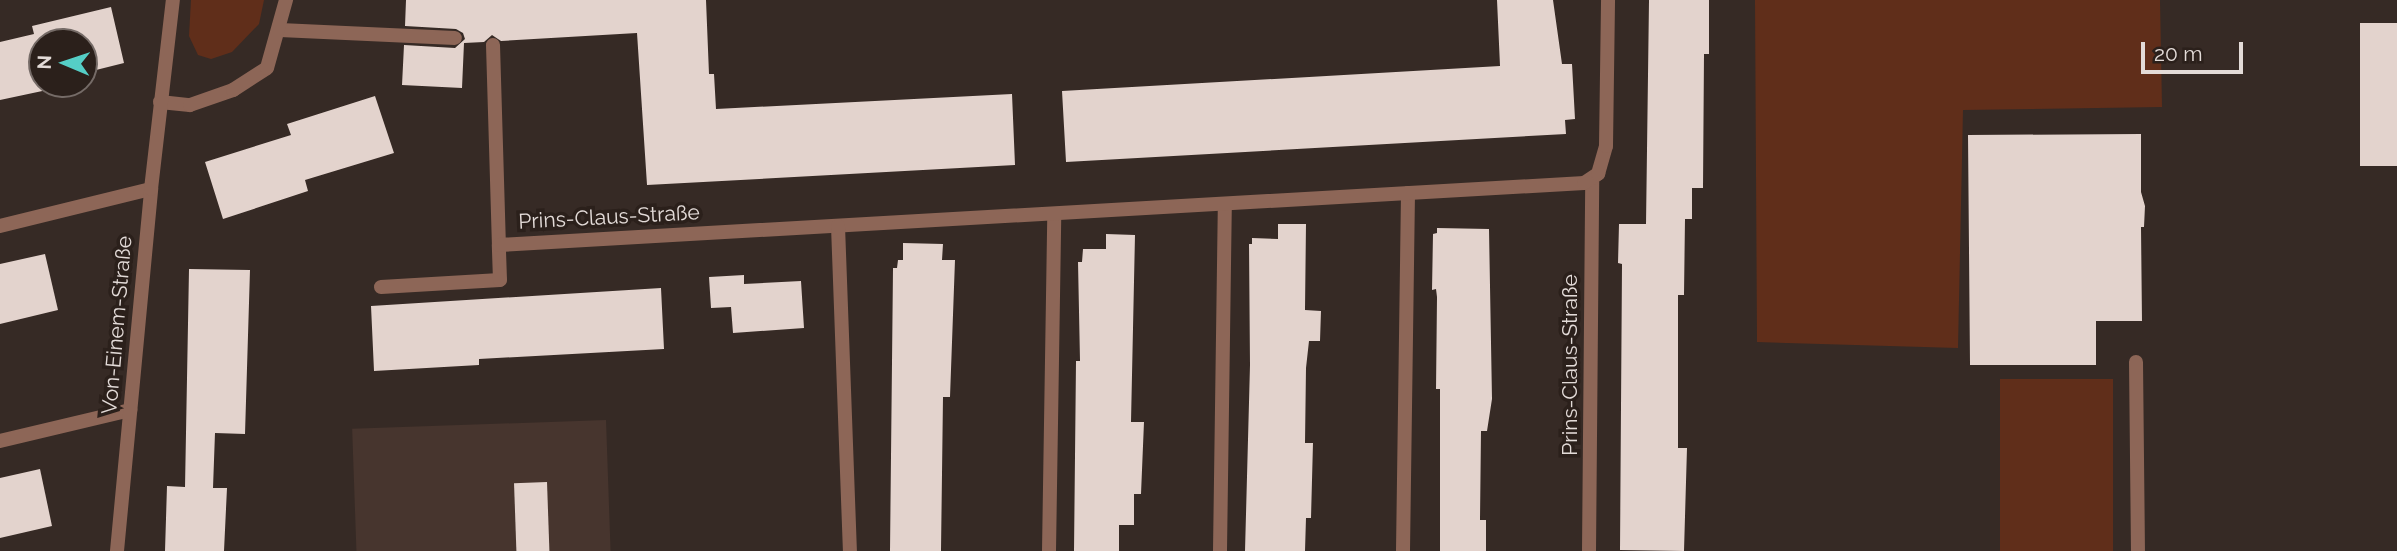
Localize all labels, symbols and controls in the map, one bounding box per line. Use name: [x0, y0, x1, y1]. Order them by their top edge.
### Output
north arrow: [28, 28, 98, 98]
scale bar: [2145, 28, 2246, 72]
text: 20 m: [2154, 41, 2202, 66]
text: N: [33, 55, 55, 70]
street label: Prins-Claus-Straße: [518, 200, 700, 234]
street label: Von-Einem-Straße: [97, 235, 137, 415]
street label: Prins-Claus-Straße: [1557, 274, 1583, 456]

